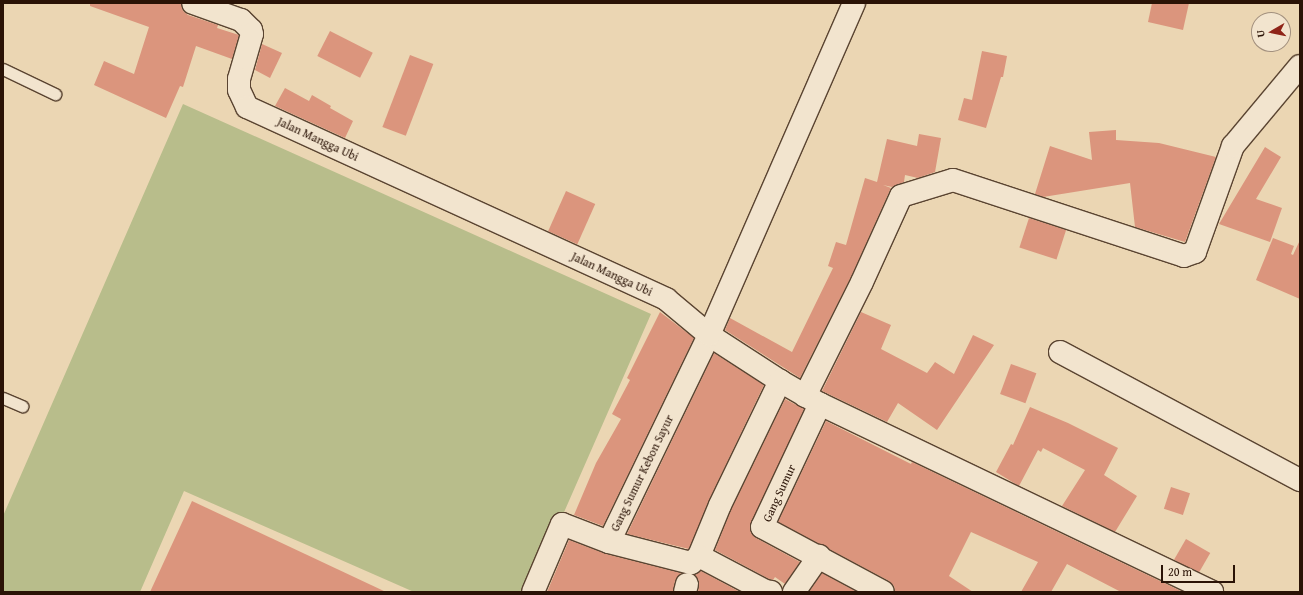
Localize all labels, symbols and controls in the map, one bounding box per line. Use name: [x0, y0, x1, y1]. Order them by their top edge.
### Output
north arrow: [1251, 12, 1291, 52]
text: U: [1252, 29, 1269, 39]
street label: Jalan Mangga Ubi: [275, 114, 361, 164]
street label: Jalan Mangga Ubi: [569, 249, 655, 299]
street label: Gang Sumur Kebon Sayur: [608, 412, 676, 534]
street label: Gang Sumur: [759, 462, 799, 524]
scale bar: [1163, 557, 1237, 583]
text: 20 m: [1168, 563, 1192, 580]

